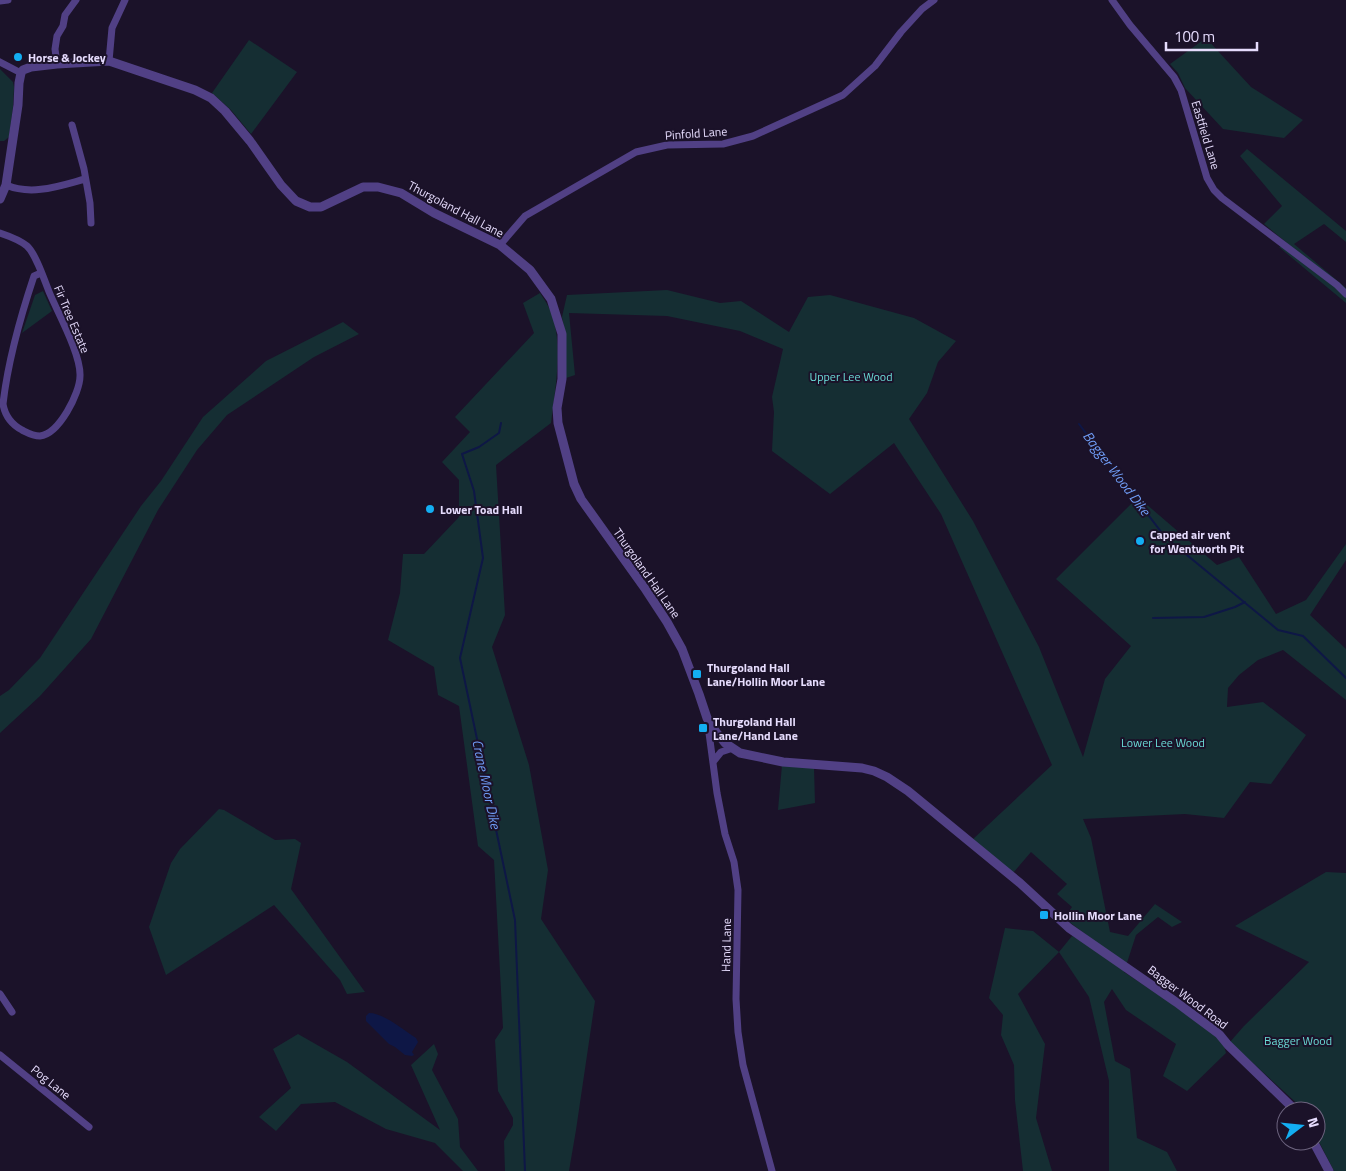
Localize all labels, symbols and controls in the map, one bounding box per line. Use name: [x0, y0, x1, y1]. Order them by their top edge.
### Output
scale bar: [1166, 20, 1257, 52]
text: 100 m: [1174, 25, 1215, 48]
place label: Horse & Jockey: [28, 48, 106, 67]
marker: Horse & Jockey: [12, 51, 24, 63]
street label: Eastfield Lane: [1187, 98, 1225, 172]
street label: Pinfold Lane: [664, 121, 728, 145]
street label: Thurgoland Hall Lane: [405, 176, 507, 242]
street label: Fir Tree Estate: [49, 282, 95, 356]
park label: Upper Lee Wood: [809, 367, 893, 386]
water label: Bagger Wood Dike: [1078, 426, 1157, 521]
place label: Lower Toad Hall: [440, 500, 523, 519]
marker: Lower Toad Hall: [424, 503, 436, 515]
street label: Thurgoland Hall Lane: [609, 524, 685, 622]
place label: Capped air vent for Wentworth Pit: [1150, 525, 1245, 558]
marker: Capped air vent for Wentworth Pit: [1134, 535, 1146, 547]
place label: Thurgoland Hall Lane/Hollin Moor Lane: [707, 658, 825, 691]
marker: Thurgoland Hall Lane/Hollin Moor Lane: [691, 668, 703, 680]
place label: Thurgoland Hall Lane/Hand Lane: [713, 712, 798, 745]
marker: Thurgoland Hall Lane/Hand Lane: [697, 722, 709, 734]
park label: Lower Lee Wood: [1121, 733, 1205, 752]
water label: Crane Moor Dike: [467, 737, 507, 832]
place label: Hollin Moor Lane: [1054, 906, 1142, 925]
marker: Hollin Moor Lane: [1038, 909, 1050, 921]
street label: Hand Lane: [716, 918, 736, 972]
street label: Bagger Wood Road: [1144, 960, 1232, 1034]
park label: Bagger Wood: [1264, 1031, 1332, 1050]
street label: Pog Lane: [27, 1060, 75, 1104]
north arrow: [1276, 1101, 1326, 1151]
text: N: [1303, 1115, 1325, 1130]

